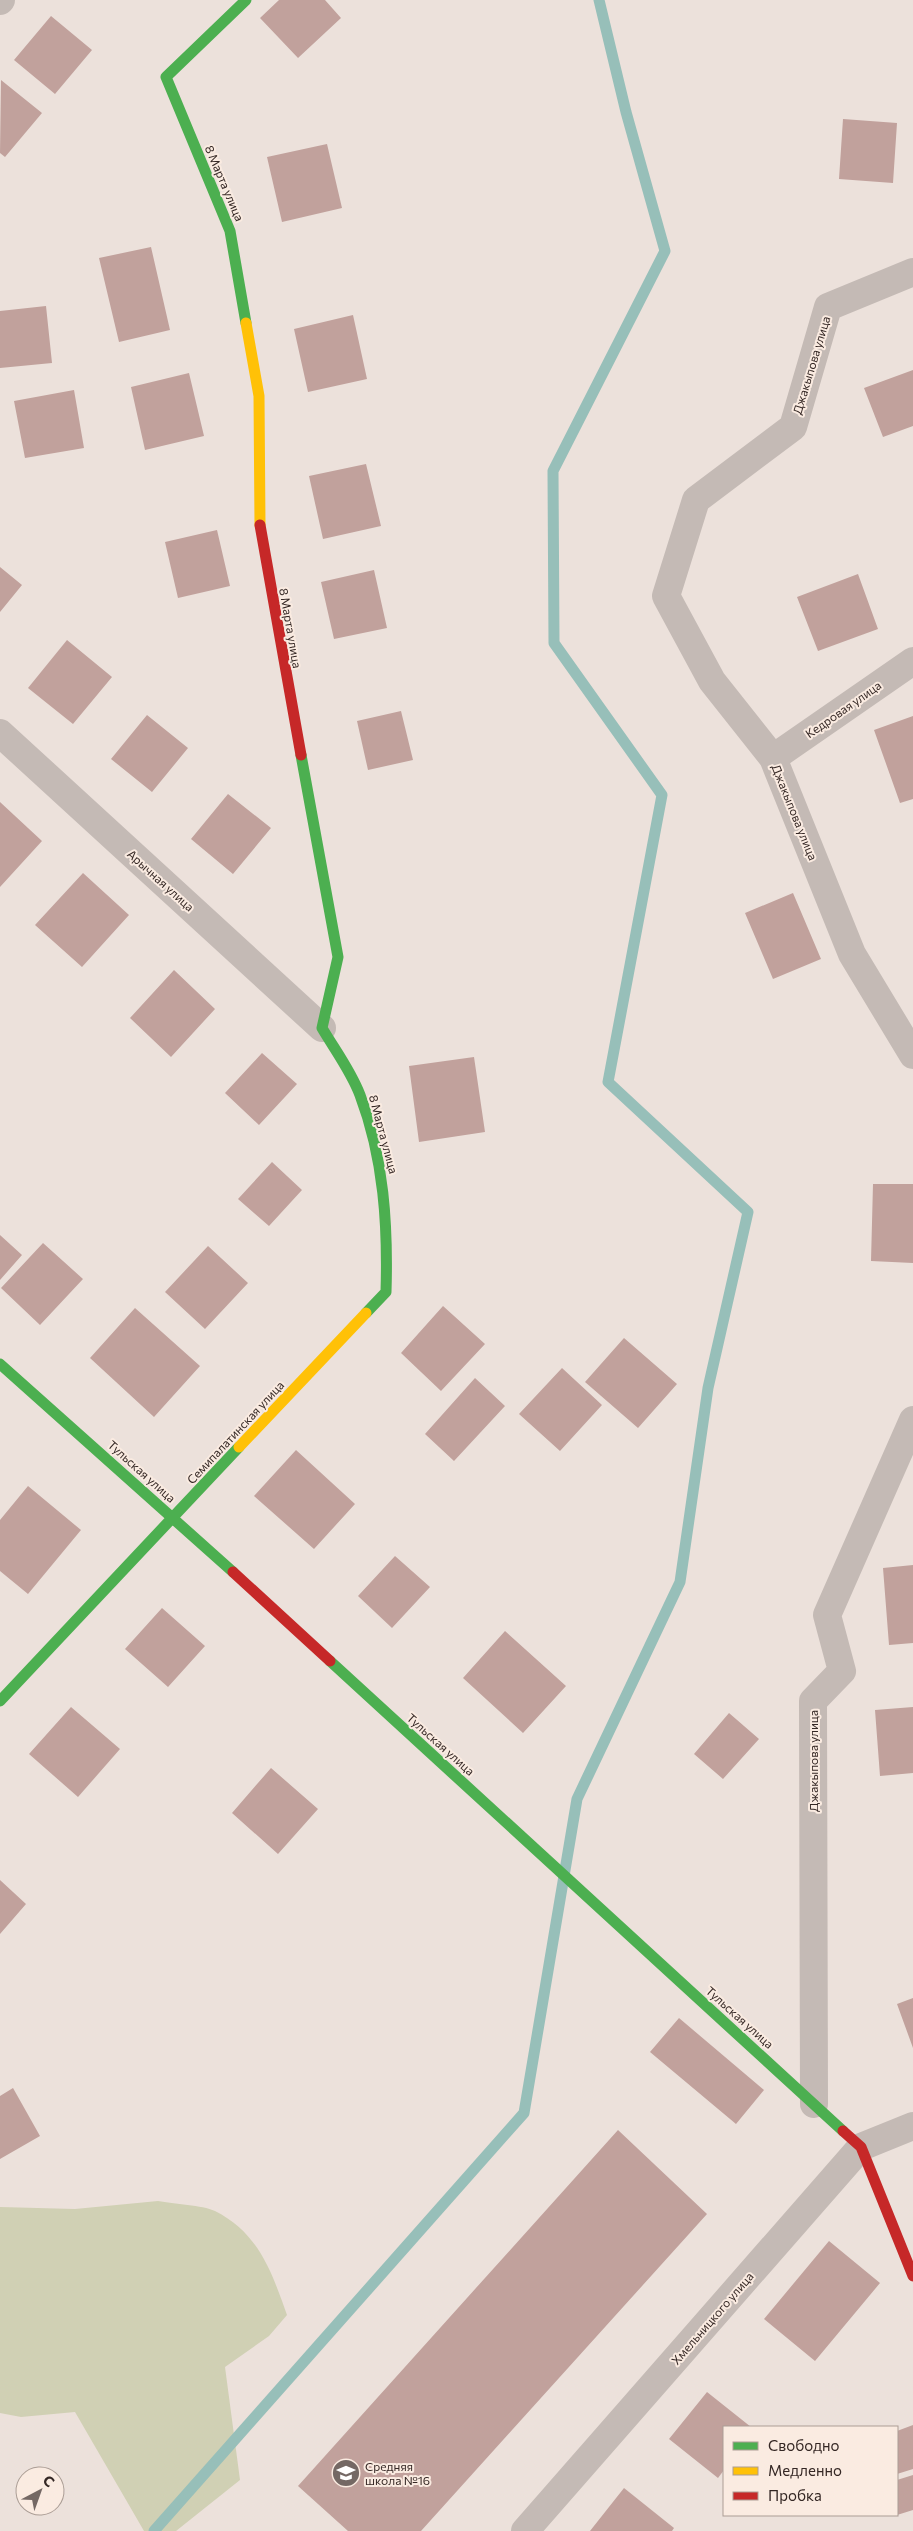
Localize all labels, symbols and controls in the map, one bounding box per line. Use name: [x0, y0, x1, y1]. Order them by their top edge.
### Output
street label: 8 Марта улица: [203, 143, 247, 223]
street label: Джакыпова улица: [789, 314, 833, 416]
street label: 8 Марта улица: [277, 587, 305, 669]
street label: Кедровая улица: [802, 678, 884, 740]
street label: Джакыпова улица: [769, 762, 821, 862]
street label: Арычная улица: [125, 846, 197, 914]
street label: 8 Марта улица: [367, 1093, 401, 1175]
street label: Семипалатинская улица: [184, 1378, 286, 1486]
street label: Тульская улица: [105, 1437, 179, 1505]
street label: Тульская улица: [404, 1710, 478, 1778]
street label: Джакыпова улица: [806, 1710, 820, 1812]
street label: Тульская улица: [703, 1983, 777, 2051]
street label: Хмельницкого улица: [668, 2269, 756, 2367]
legend: [723, 2426, 898, 2516]
text: Свободно: [768, 2436, 839, 2454]
school or university icon: Средняя школа №16: [331, 2458, 361, 2488]
place label: Средняя школа №16: [365, 2459, 430, 2487]
text: Медленно: [768, 2461, 842, 2479]
north arrow: [15, 2466, 65, 2516]
text: С: [40, 2471, 58, 2490]
text: Пробка: [768, 2486, 822, 2504]

